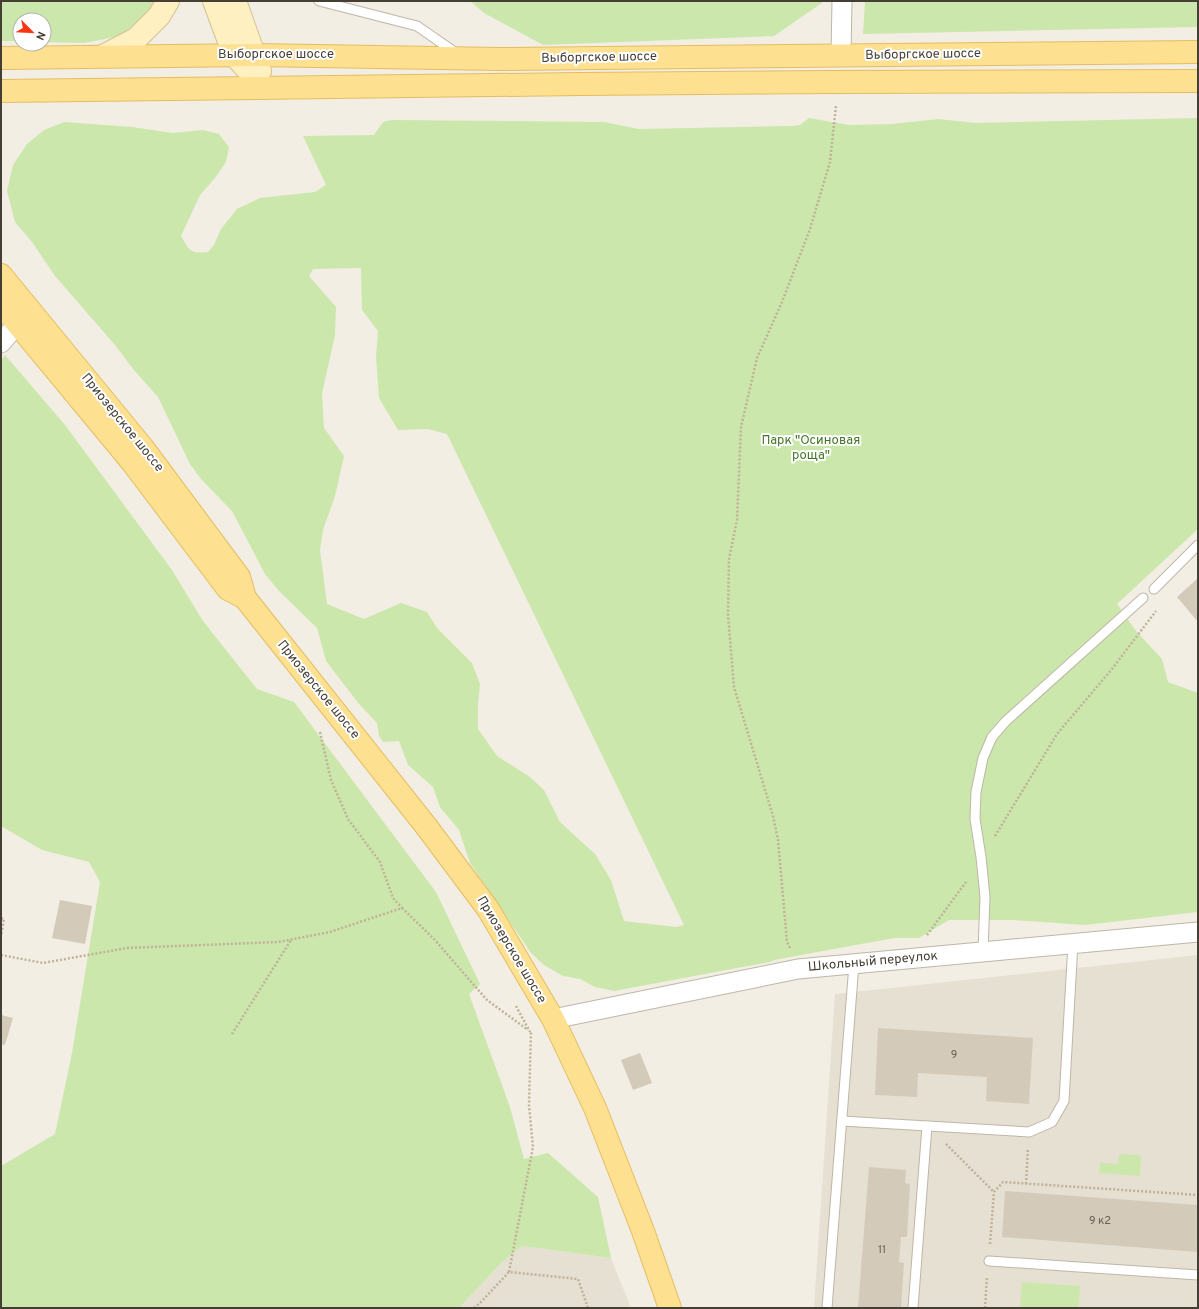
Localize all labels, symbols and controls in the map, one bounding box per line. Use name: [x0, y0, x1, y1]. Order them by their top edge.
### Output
north arrow: [12, 12, 52, 52]
text: N: [32, 29, 48, 42]
street label: Выборгское шоссе: [865, 46, 981, 64]
street label: Выборгское шоссе: [218, 47, 334, 63]
street label: Выборгское шоссе: [541, 49, 657, 67]
street label: Приозерское шоссе: [77, 370, 167, 476]
park label: Парк "Осиновая роща": [762, 433, 860, 464]
street label: Приозерское шоссе: [273, 637, 363, 743]
street label: Приозерское шоссе: [473, 894, 549, 1006]
street label: Школьный переулок: [807, 948, 939, 976]
house number: 9: [951, 1048, 957, 1062]
house number: 9 к2: [1089, 1214, 1111, 1228]
house number: 11: [878, 1243, 886, 1257]

